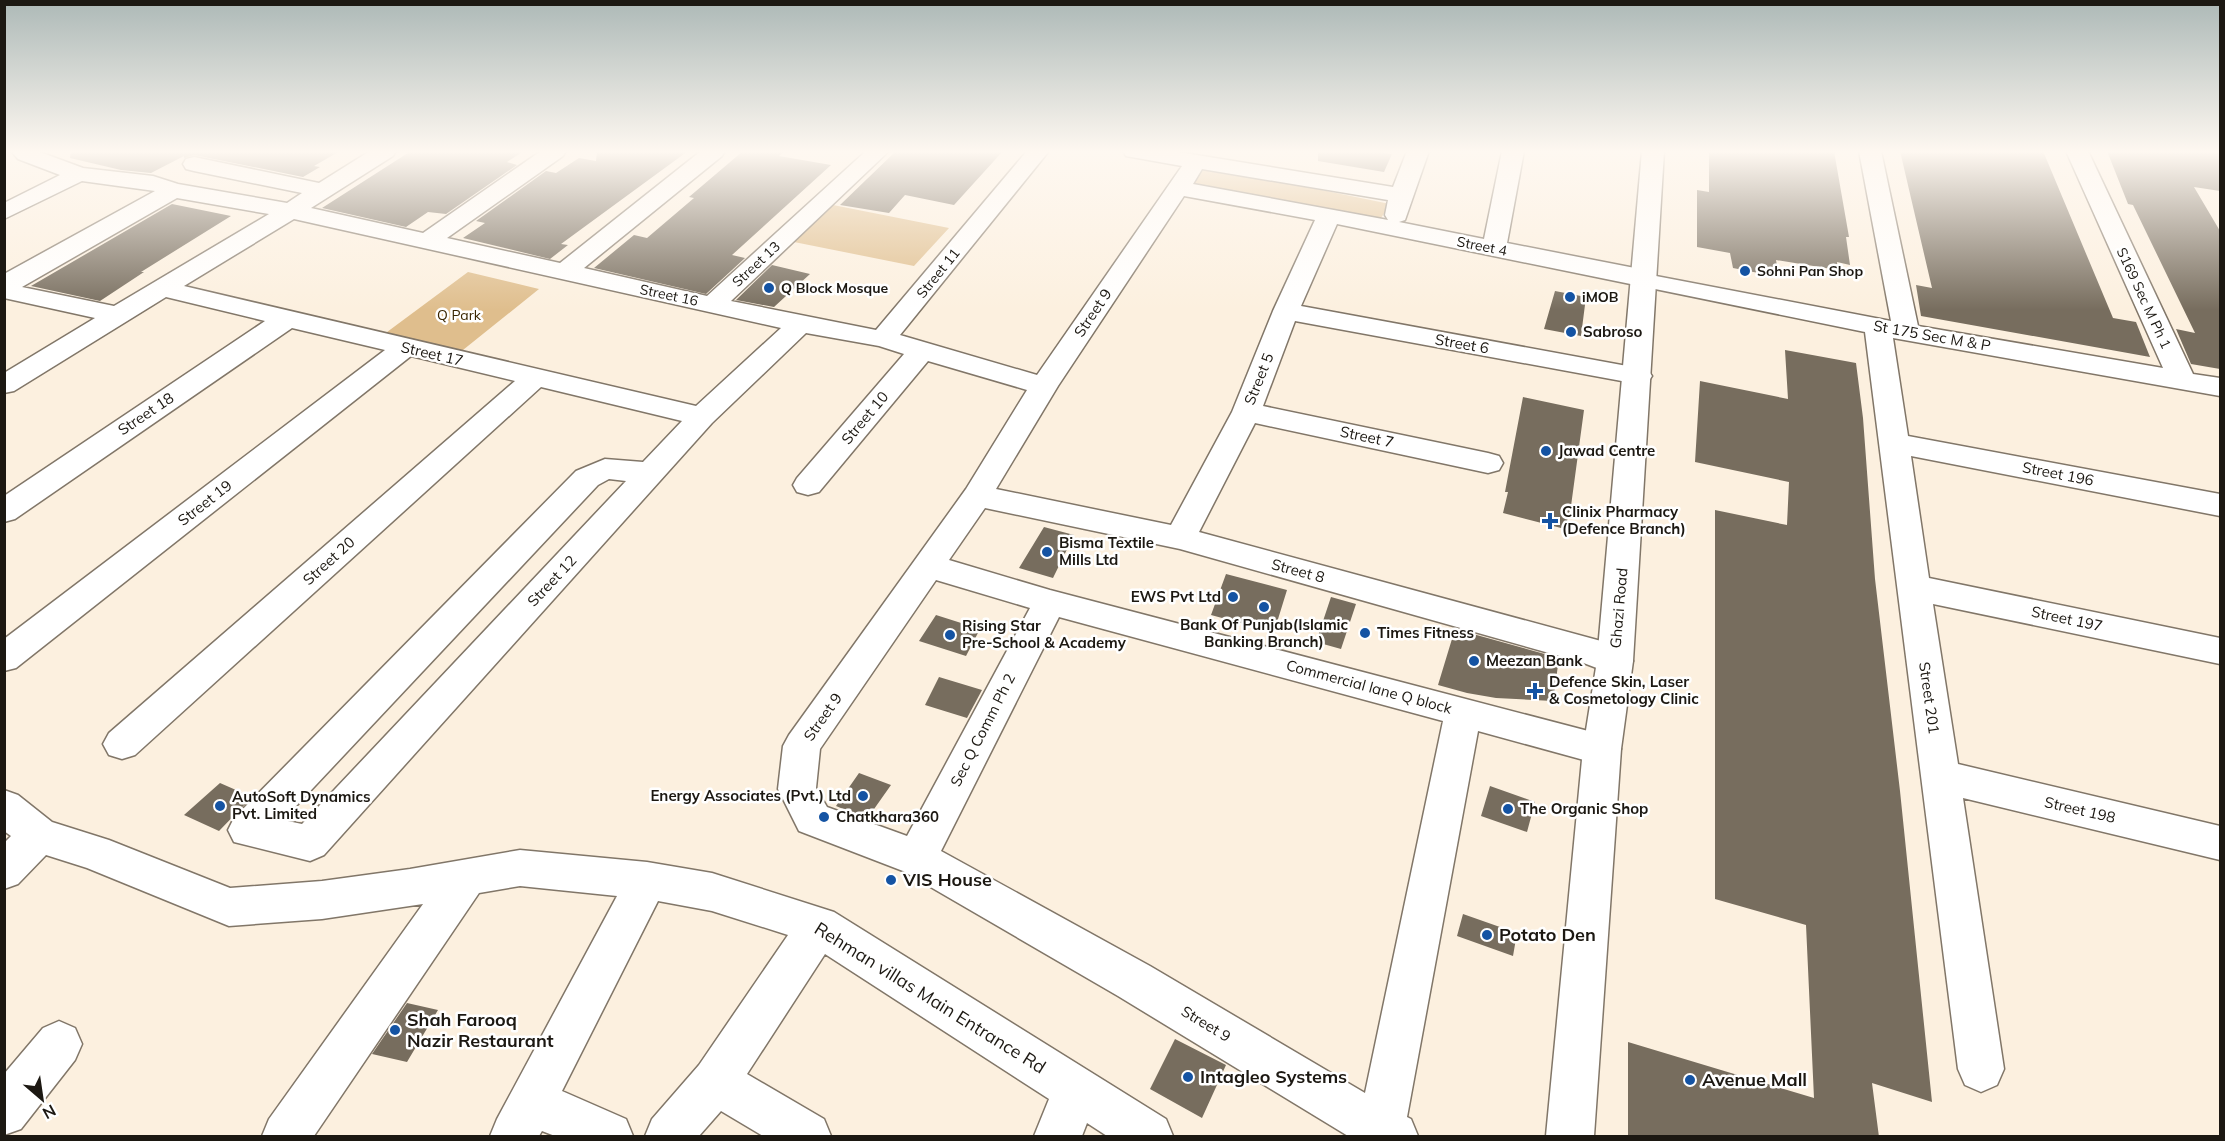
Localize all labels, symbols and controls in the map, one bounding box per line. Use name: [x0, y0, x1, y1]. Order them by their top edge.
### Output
street label: Street 4: [1455, 232, 1509, 260]
street label: Street 13: [728, 237, 784, 291]
street label: Street 11: [912, 244, 964, 302]
street label: S169 Sec M Ph 1: [2113, 245, 2175, 351]
place label: Sohni Pan Shop: [1757, 262, 1863, 280]
marker: Sohni Pan Shop: [1738, 264, 1752, 278]
place label: Q Block Mosque: [781, 279, 889, 297]
street label: Street 16: [638, 280, 700, 310]
marker: Q Block Mosque: [762, 281, 776, 295]
street label: Street 9: [1069, 285, 1116, 341]
place label: iMOB: [1582, 288, 1619, 306]
marker: iMOB: [1563, 290, 1577, 304]
park label: Q Park: [437, 306, 482, 324]
street label: St 175 Sec M & P: [1872, 316, 1992, 355]
place label: Sabroso: [1583, 322, 1642, 341]
marker: Sabroso: [1564, 325, 1578, 339]
street label: Street 6: [1434, 329, 1491, 358]
street label: Street 17: [399, 337, 465, 370]
street label: Street 5: [1240, 350, 1278, 408]
street label: Street 10: [837, 387, 892, 448]
street label: Street 18: [114, 388, 177, 439]
street label: Street 7: [1339, 422, 1396, 451]
place label: Jawad Centre: [1558, 441, 1655, 460]
marker: Jawad Centre: [1539, 444, 1553, 458]
street label: Street 196: [2021, 457, 2095, 490]
street label: Street 19: [174, 476, 236, 530]
place label: Clinix Pharmacy (Defence Branch): [1562, 502, 1686, 538]
marker: Clinix Pharmacy (Defence Branch): [1543, 514, 1557, 528]
street label: Street 20: [299, 532, 359, 589]
place label: Bisma Textile Mills Ltd: [1059, 533, 1154, 569]
marker: Bisma Textile Mills Ltd: [1040, 545, 1054, 559]
street label: Street 12: [523, 551, 580, 610]
street label: Street 8: [1269, 554, 1327, 587]
street label: Ghazi Road: [1606, 567, 1631, 649]
place label: EWS Pvt Ltd: [1131, 587, 1221, 606]
marker: EWS Pvt Ltd: [1226, 590, 1240, 604]
marker: Bank Of Punjab(Islamic Banking Branch): [1257, 600, 1271, 614]
street label: Street 197: [2030, 602, 2104, 635]
place label: Bank Of Punjab(Islamic Banking Branch): [1180, 615, 1349, 651]
place label: Rising Star Pre-School & Academy: [962, 616, 1127, 652]
place label: Times Fitness: [1377, 623, 1474, 642]
marker: Times Fitness: [1358, 626, 1372, 640]
marker: Rising Star Pre-School & Academy: [943, 628, 957, 642]
place label: Meezan Bank: [1486, 651, 1583, 670]
marker: Meezan Bank: [1467, 654, 1481, 668]
street label: Commercial lane Q block: [1284, 655, 1454, 718]
street label: Street 201: [1915, 661, 1944, 735]
street label: Sec Q Comm Ph 2: [946, 670, 1019, 789]
place label: Defence Skin, Laser & Cosmetology Clinic: [1549, 672, 1699, 708]
marker: Defence Skin, Laser & Cosmetology Clinic: [1526, 682, 1544, 700]
street label: Street 9: [799, 689, 846, 744]
place label: Energy Associates (Pvt.) Ltd: [650, 786, 851, 805]
place label: AutoSoft Dynamics Pvt. Limited: [232, 787, 370, 823]
marker: Energy Associates (Pvt.) Ltd: [856, 789, 870, 803]
street label: Street 198: [2043, 792, 2118, 827]
marker: AutoSoft Dynamics Pvt. Limited: [213, 799, 227, 813]
place label: The Organic Shop: [1520, 799, 1648, 818]
marker: The Organic Shop: [1501, 802, 1515, 816]
place label: Chatkhara360: [836, 807, 939, 826]
marker: Chatkhara360: [817, 810, 831, 824]
place label: VIS House: [902, 868, 992, 891]
marker: VIS House: [884, 873, 898, 887]
street label: Rehman villas Main Entrance Rd: [810, 917, 1050, 1078]
place label: Potato Den: [1499, 923, 1596, 946]
marker: Potato Den: [1480, 928, 1494, 942]
street label: Street 9: [1178, 1001, 1234, 1046]
place label: Shah Farooq Nazir Restaurant: [407, 1008, 554, 1052]
marker: Shah Farooq Nazir Restaurant: [388, 1023, 402, 1037]
place label: Intagleo Systems: [1200, 1065, 1347, 1088]
place label: Avenue Mall: [1702, 1068, 1807, 1091]
north arrow: [12, 1069, 72, 1129]
marker: Intagleo Systems: [1181, 1070, 1195, 1084]
marker: Avenue Mall: [1683, 1073, 1697, 1087]
text: N: [39, 1100, 59, 1124]

